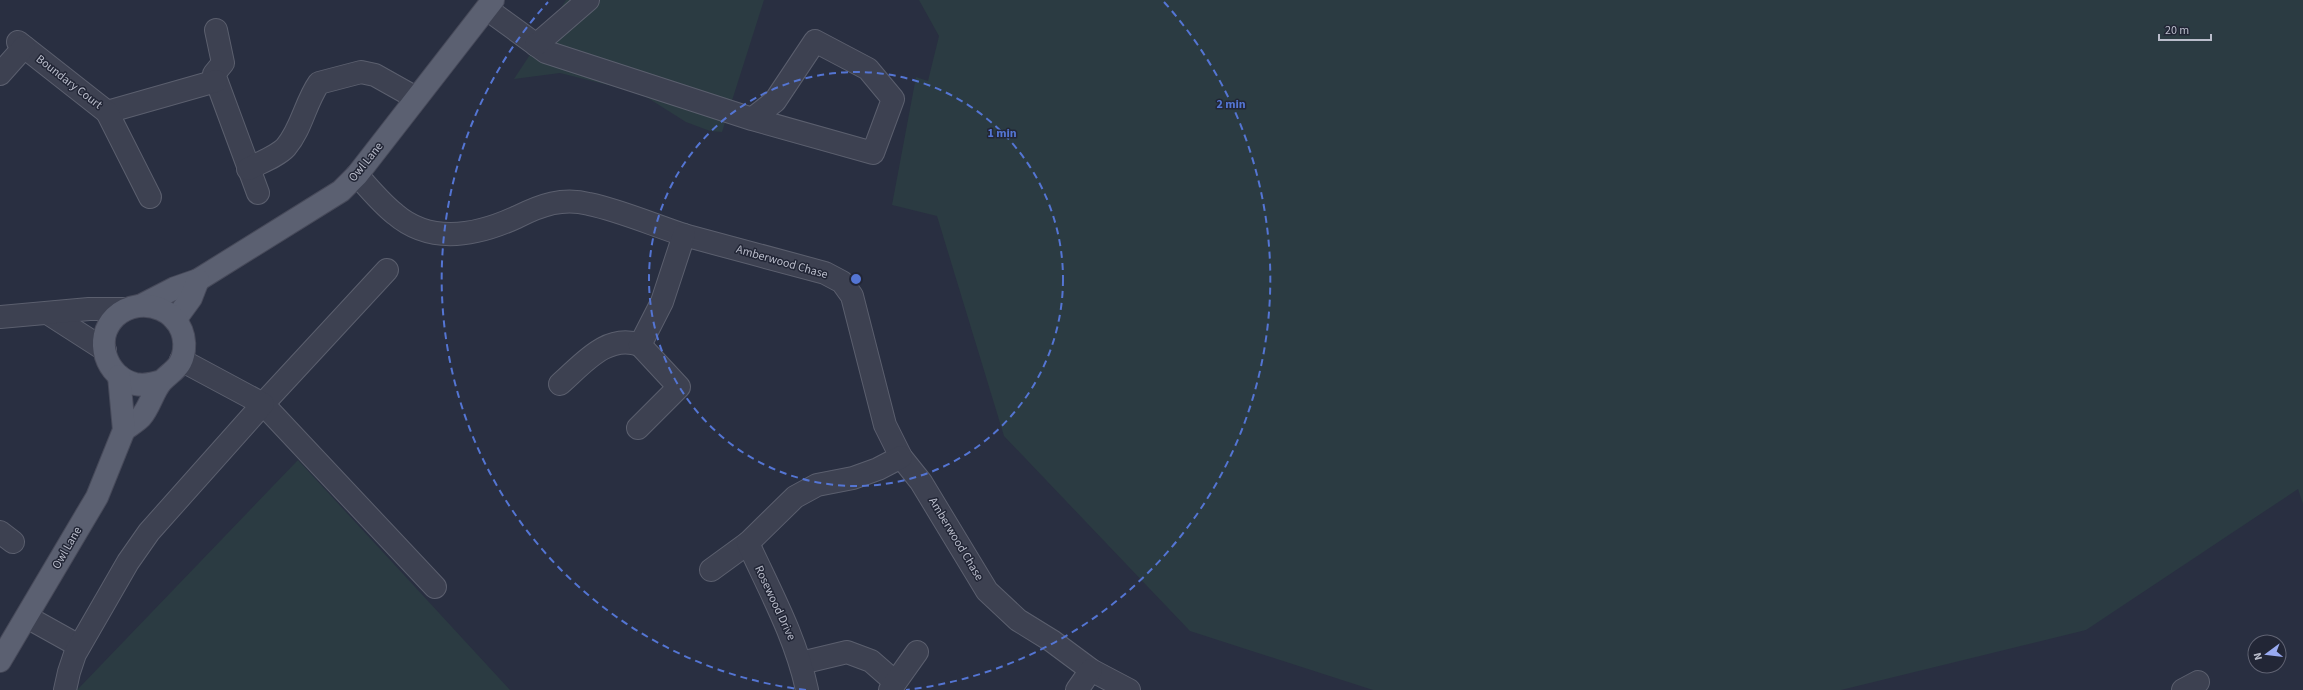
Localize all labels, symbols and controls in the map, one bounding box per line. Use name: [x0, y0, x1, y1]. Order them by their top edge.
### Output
scale bar: [2159, 16, 2211, 42]
text: 20 m: [2165, 22, 2189, 39]
street label: Boundary Court: [32, 51, 106, 113]
text: 2 min: [1216, 96, 1246, 113]
text: 1 min: [987, 125, 1017, 142]
street label: Owl Lane: [345, 139, 387, 185]
street label: Amberwood Chase: [734, 241, 830, 283]
centre of rings: [849, 272, 863, 286]
street label: Amberwood Chase: [924, 494, 988, 584]
street label: Owl Lane: [48, 524, 86, 572]
street label: Rosewood Drive: [750, 563, 800, 643]
north arrow: [2247, 634, 2287, 674]
text: N: [2250, 651, 2266, 662]

